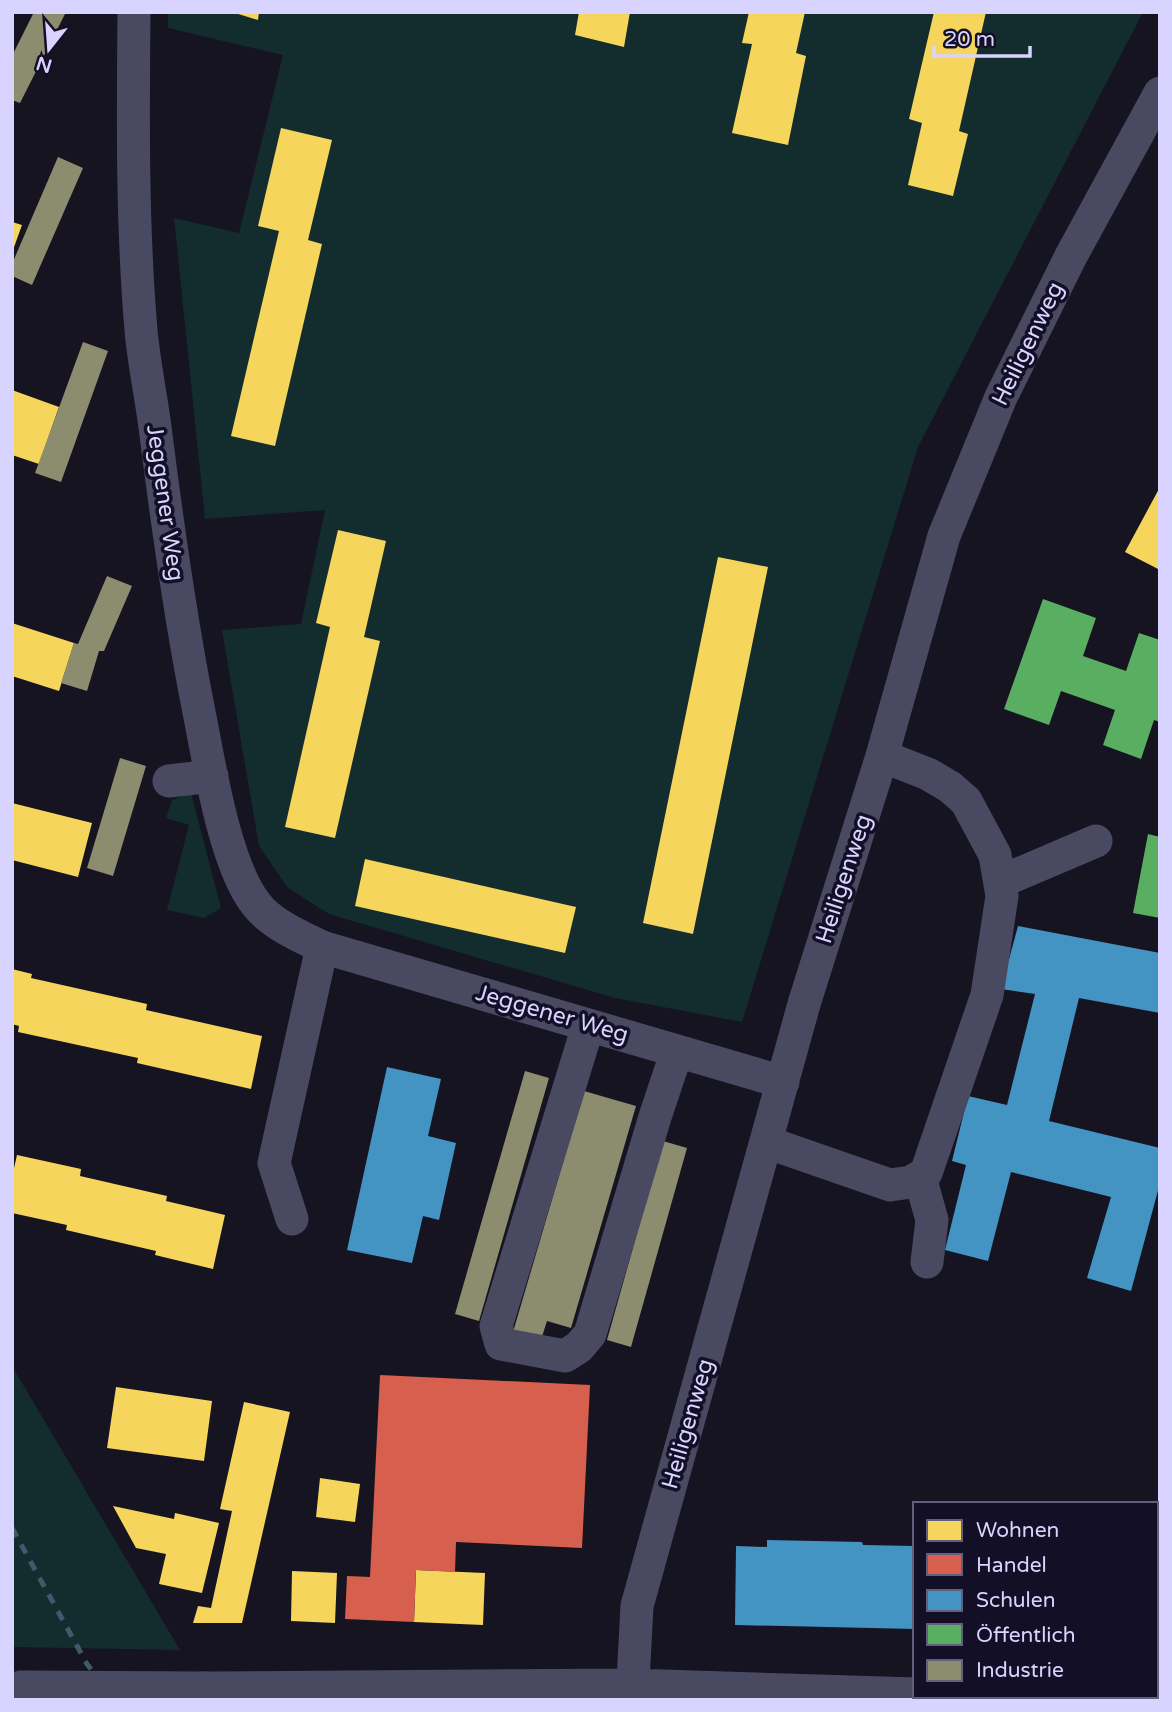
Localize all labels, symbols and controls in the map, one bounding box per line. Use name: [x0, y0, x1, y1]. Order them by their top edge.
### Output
north arrow: [14, 14, 84, 84]
scale bar: [934, 14, 1030, 58]
text: 20 m: [944, 27, 995, 52]
text: N: [34, 52, 55, 77]
street label: Heiligenweg: [986, 278, 1070, 410]
street label: Jeggener Weg: [140, 423, 190, 583]
street label: Heiligenweg: [810, 811, 878, 947]
street label: Jeggener Weg: [473, 979, 631, 1049]
street label: Heiligenweg: [656, 1356, 720, 1492]
legend: [913, 1502, 1158, 1698]
text: Wohnen: [976, 1518, 1059, 1543]
text: Handel: [976, 1553, 1047, 1578]
text: Schulen: [976, 1588, 1056, 1613]
text: Öffentlich: [976, 1623, 1076, 1648]
text: Industrie: [976, 1658, 1064, 1683]

